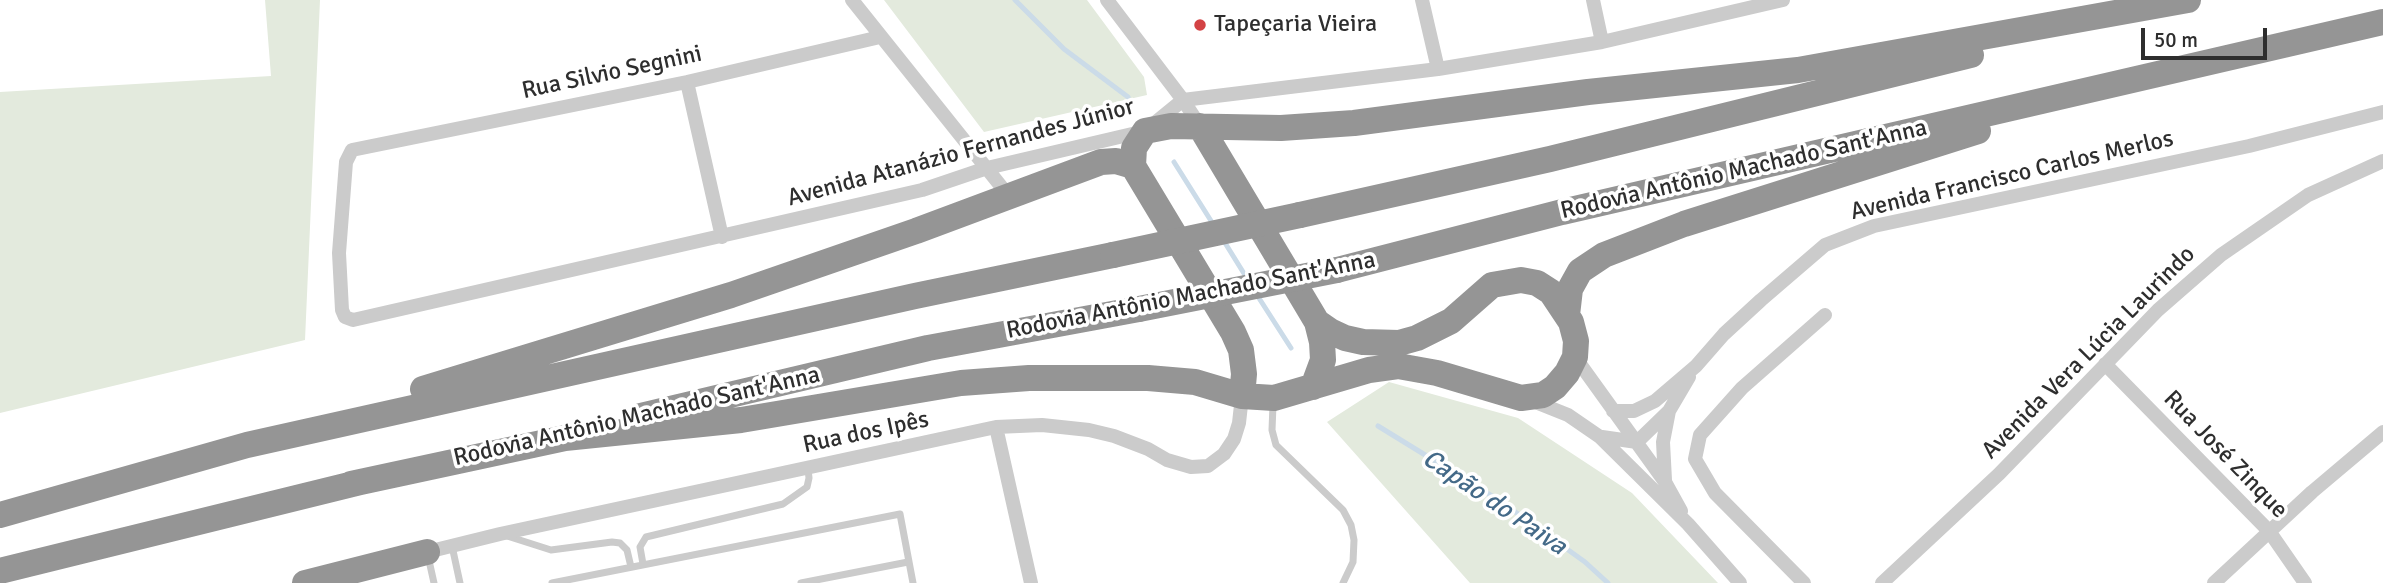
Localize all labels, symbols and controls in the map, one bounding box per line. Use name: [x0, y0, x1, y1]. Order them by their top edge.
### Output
place label: Tapeçaria Vieira: [1214, 11, 1377, 39]
scale bar: [2145, 14, 2271, 58]
marker: Tapeçaria Vieira: [1192, 17, 1208, 33]
text: 50 m: [2154, 27, 2198, 53]
street label: Rua Silvio Segnini: [519, 40, 705, 106]
street label: Avenida Atanázio Fernandes Júnior: [784, 93, 1138, 213]
street label: Rodovia Antônio Machado Sant'Anna: [1558, 114, 1930, 226]
street label: Avenida Francisco Carlos Merlos: [1848, 125, 2176, 227]
street label: Avenida Vera Lúcia Laurindo: [1976, 240, 2202, 466]
street label: Rodovia Antônio Machado Sant'Anna: [1004, 246, 1378, 346]
street label: Rodovia Antônio Machado Sant'Anna: [451, 361, 823, 473]
street label: Rua José Zinque: [2157, 385, 2293, 525]
street label: Rua dos Ipês: [801, 406, 931, 460]
water label: Capão do Paiva: [1416, 443, 1572, 563]

